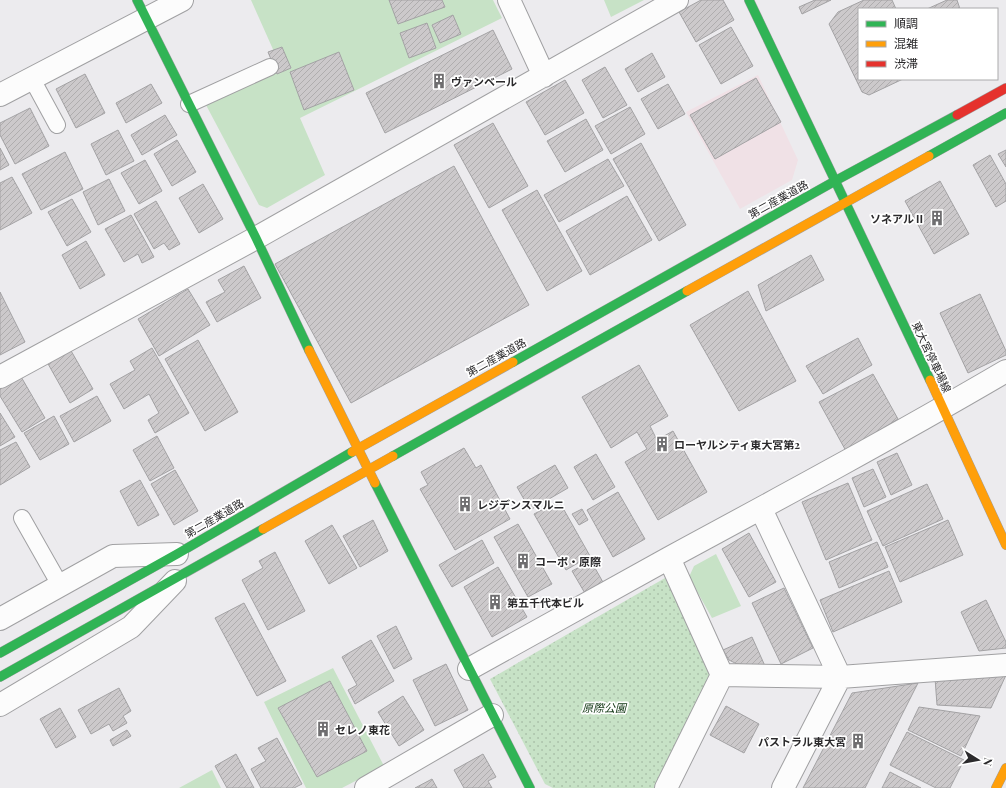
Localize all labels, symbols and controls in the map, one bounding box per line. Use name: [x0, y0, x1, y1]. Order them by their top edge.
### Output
legend: [858, 8, 998, 80]
text: 順調: [894, 15, 918, 31]
text: 混雑: [894, 35, 918, 51]
text: 渋滞: [894, 55, 918, 71]
building icon: ヴァンベール: [430, 72, 448, 90]
place label: ヴァンベール: [451, 74, 517, 89]
street label: 第二産業道路: [746, 176, 810, 222]
building icon: ソネアルⅡ: [928, 209, 946, 227]
place label: ソネアルⅡ: [870, 211, 925, 226]
street label: 東大宮停車場線: [909, 319, 955, 395]
street label: 第二産業道路: [464, 334, 528, 380]
building icon: ローヤルシティ東大宮第2: [653, 435, 671, 453]
place label: ローヤルシティ東大宮第2: [674, 437, 800, 452]
street label: 第二産業道路: [182, 495, 246, 541]
building icon: レジデンスマルニ: [456, 495, 474, 513]
place label: レジデンスマルニ: [477, 497, 564, 512]
building icon: コーポ・原際: [514, 552, 532, 570]
place label: コーポ・原際: [535, 554, 601, 569]
building icon: 第五千代本ビル: [486, 593, 504, 611]
place label: 第五千代本ビル: [507, 595, 584, 610]
park label: 原際公園: [582, 700, 628, 715]
building icon: セレノ東花: [314, 720, 332, 738]
place label: セレノ東花: [335, 722, 390, 737]
building icon: パストラル東大宮: [849, 732, 867, 750]
place label: パストラル東大宮: [758, 734, 846, 749]
north arrow: [958, 740, 998, 780]
text: N: [980, 757, 996, 767]

